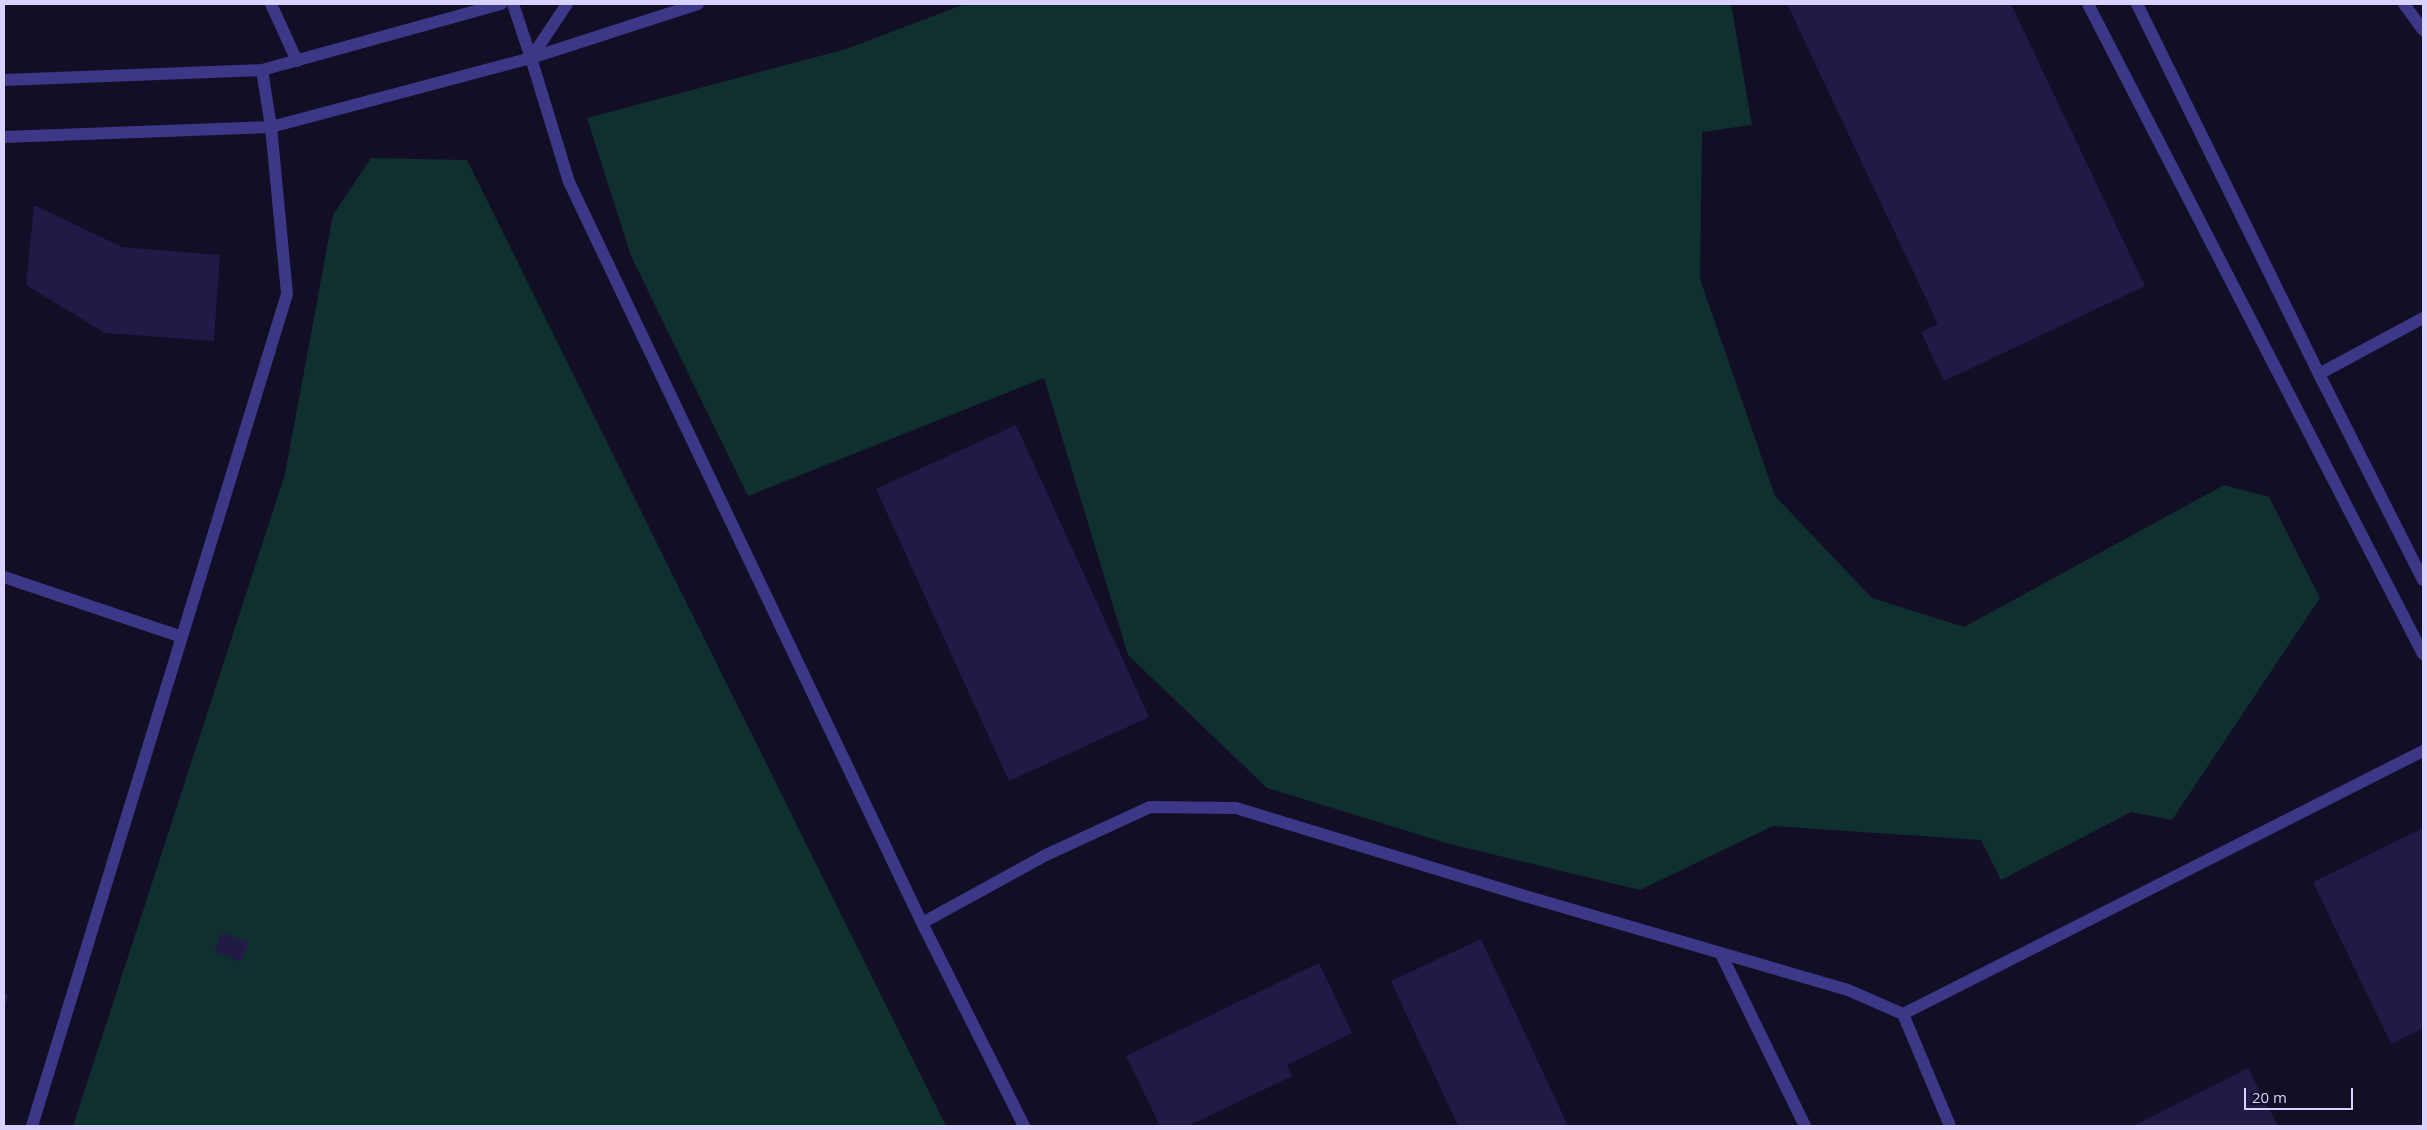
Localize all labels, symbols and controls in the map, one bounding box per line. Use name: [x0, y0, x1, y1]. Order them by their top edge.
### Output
scale bar: [2247, 1078, 2356, 1110]
text: 20 m: [2252, 1087, 2287, 1107]

